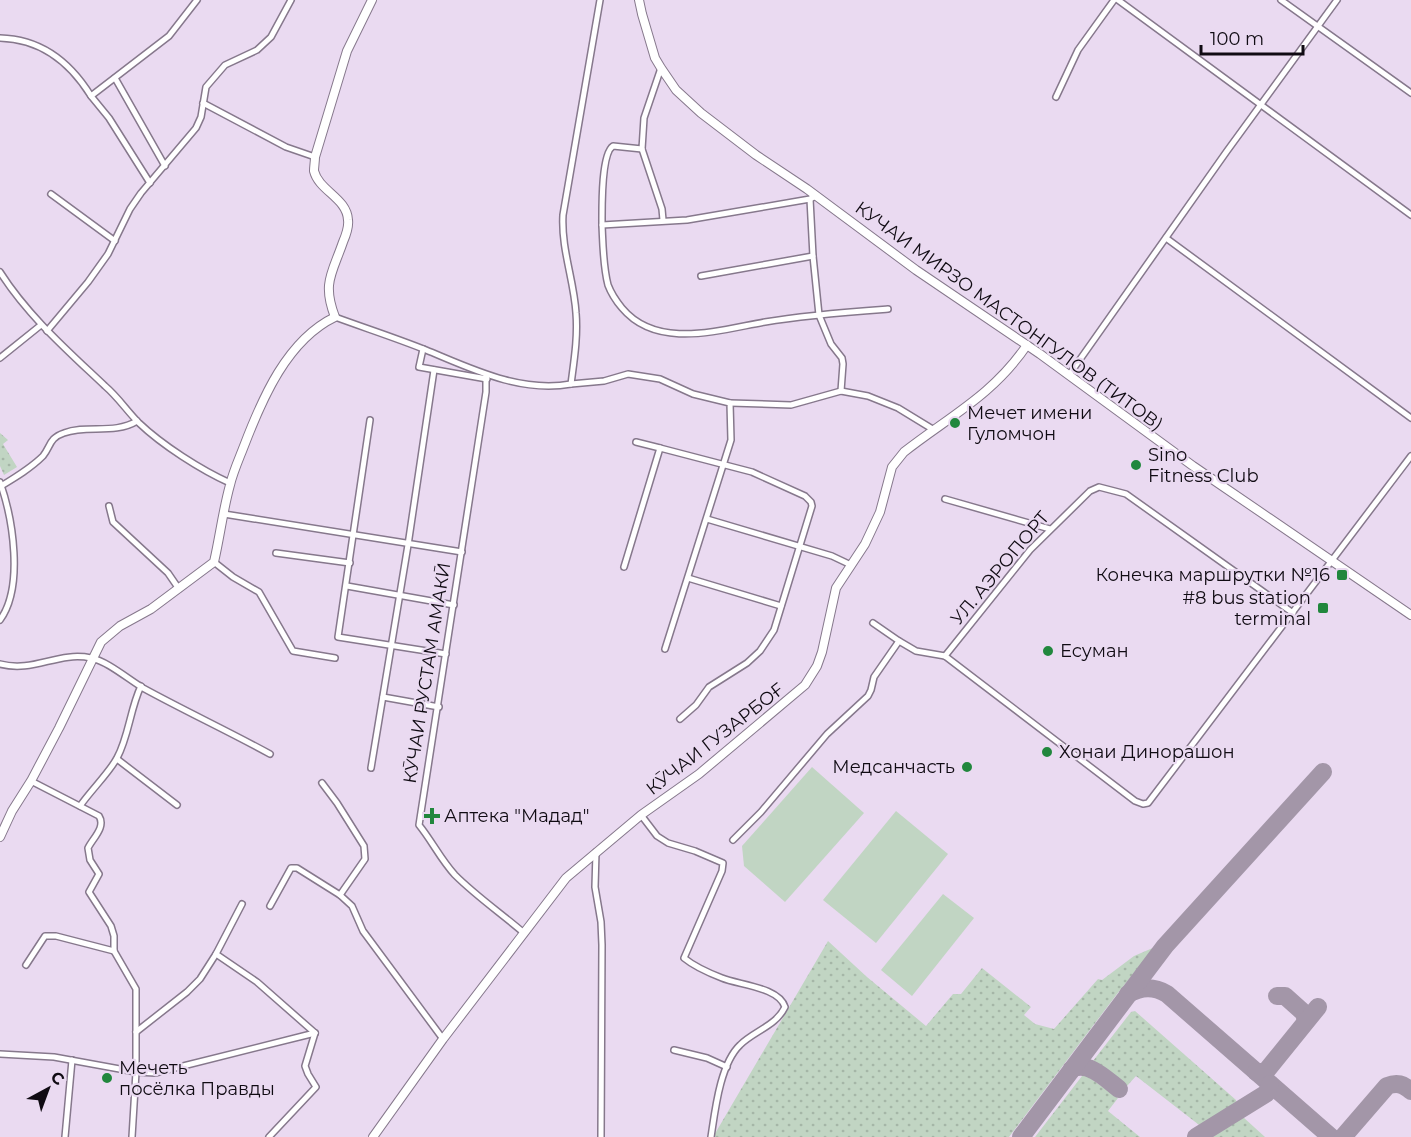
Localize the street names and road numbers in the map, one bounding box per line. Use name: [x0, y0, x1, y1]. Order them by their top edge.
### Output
street label: КУЧАИ МИРЗО МАСТОНГУЛОВ (ТИТОВ): [851, 197, 1167, 435]
street label: УЛ. АЭРОПОРТ: [946, 506, 1054, 629]
street label: КӮЧАИ РУСТАМ АМАКӢ: [399, 561, 455, 785]
street label: КӮЧАИ ГУЗАРБОҒ: [642, 678, 788, 800]

